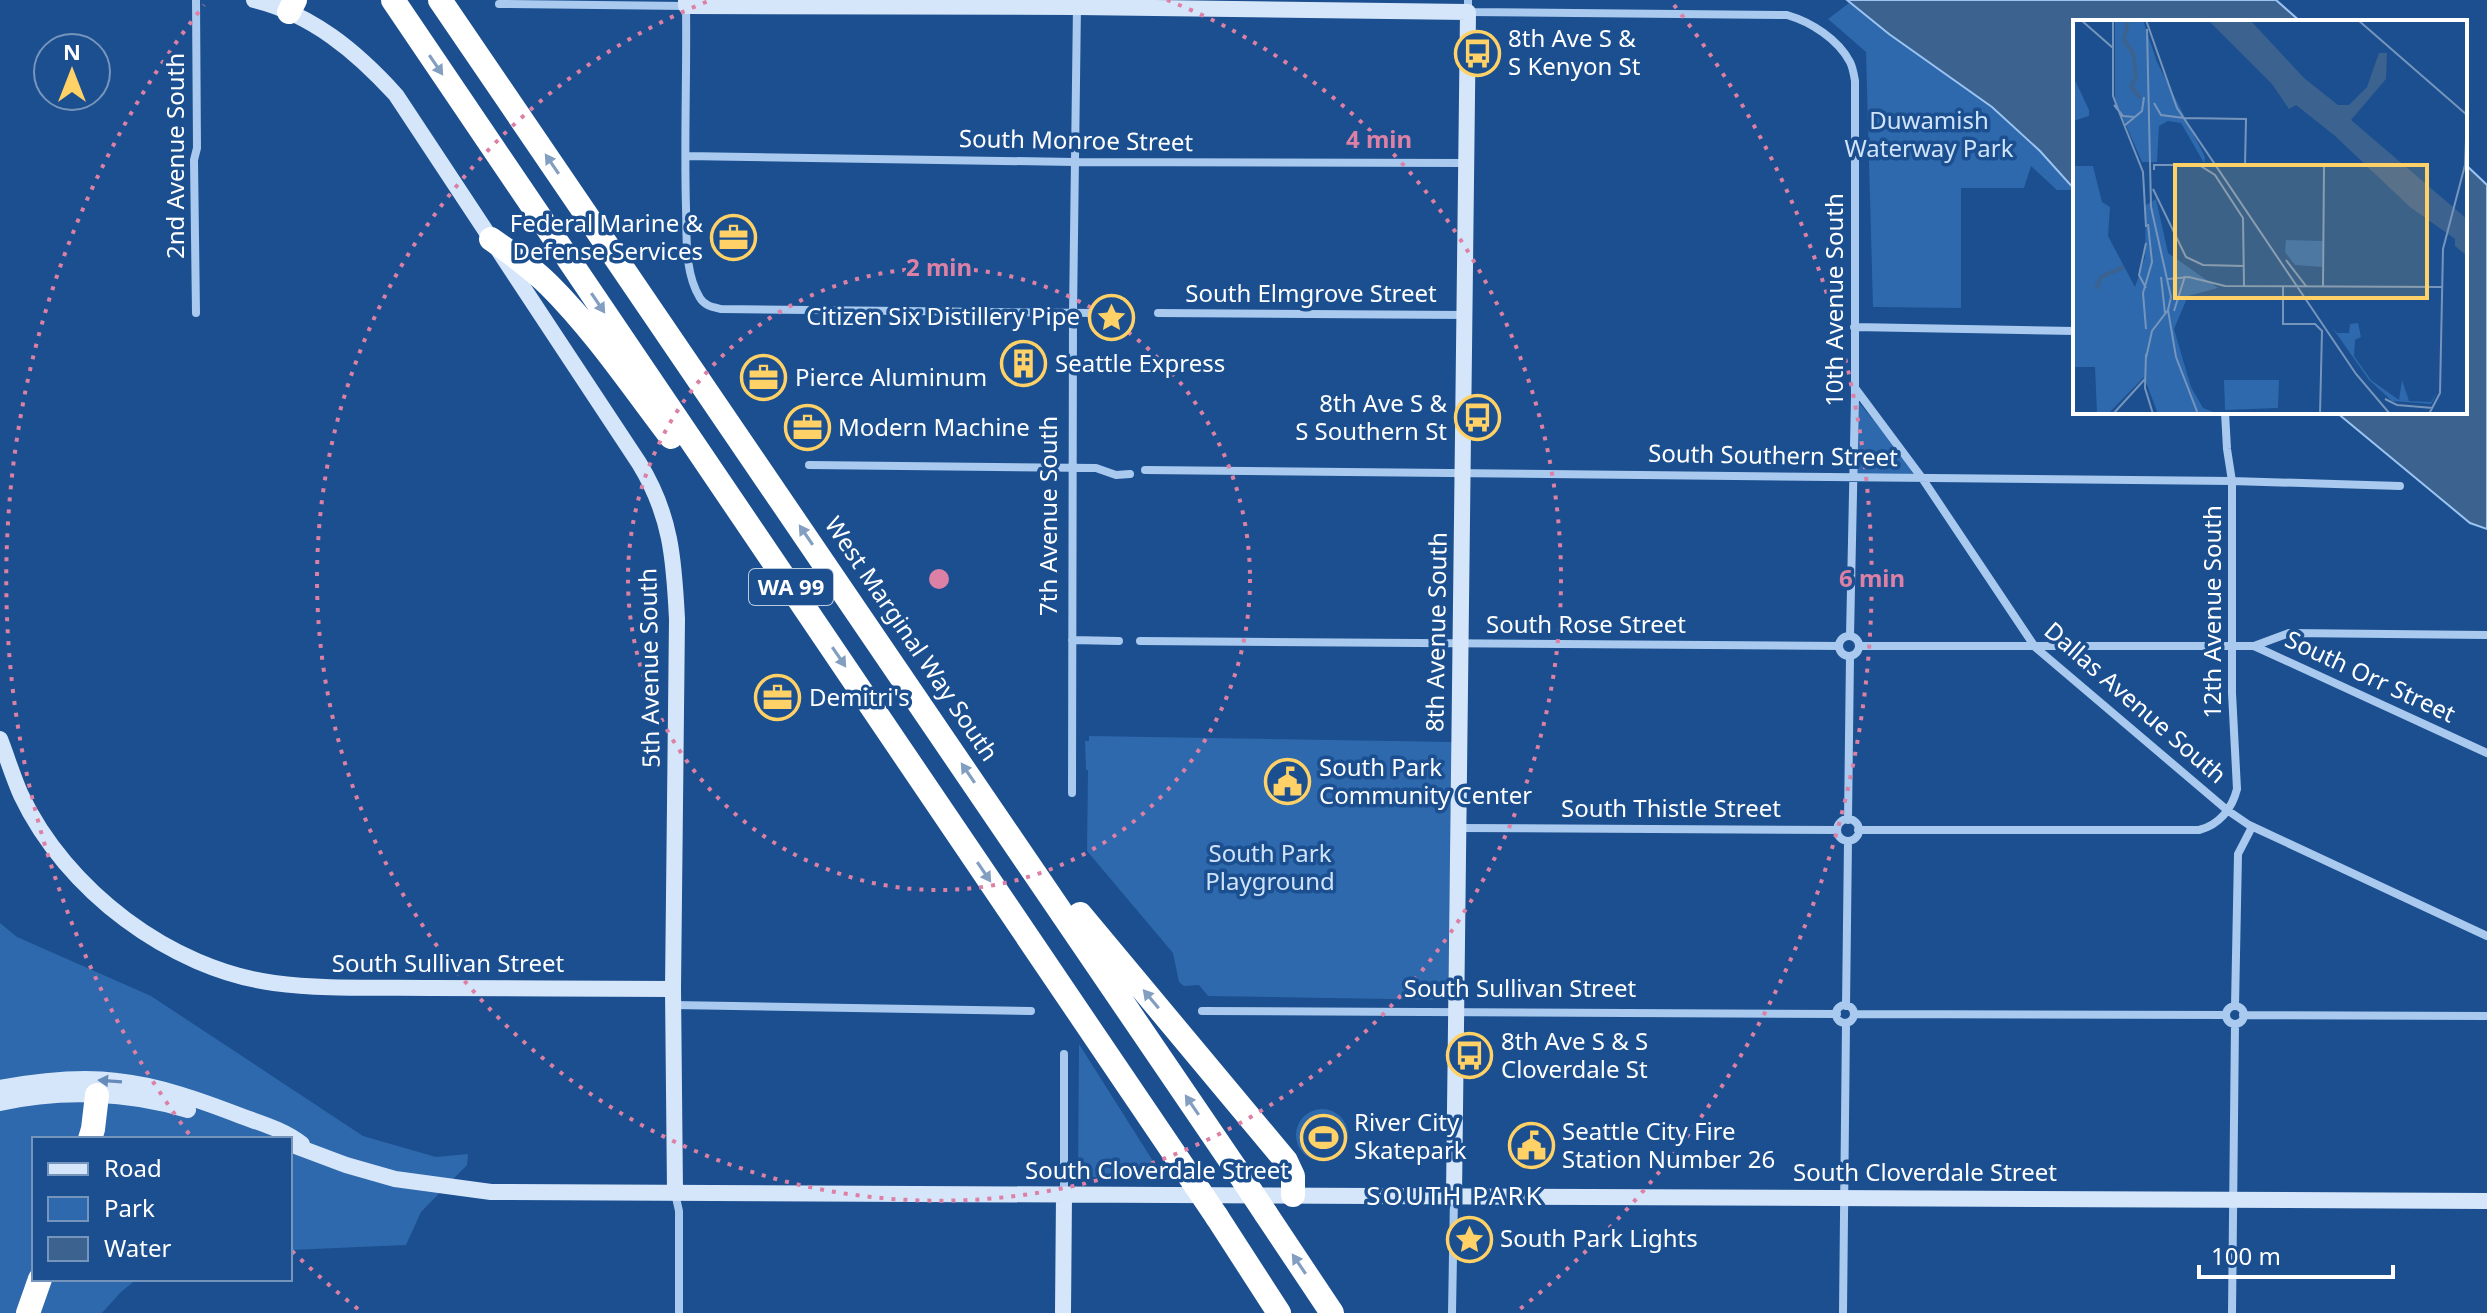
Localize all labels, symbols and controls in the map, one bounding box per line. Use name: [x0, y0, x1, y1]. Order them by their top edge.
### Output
inset map: [2073, 20, 2467, 414]
place label: 8th Ave S & S Kenyon St: [1508, 21, 1641, 82]
bus stop icon: 8th Ave S & S Kenyon St: [1453, 29, 1501, 77]
north arrow: [32, 32, 112, 112]
text: N: [63, 36, 81, 66]
street label: 2nd Avenue South: [158, 53, 191, 259]
one-way arrow: [429, 54, 444, 75]
park label: Duwamish Waterway Park: [1845, 103, 2014, 164]
street label: South Monroe Street: [959, 121, 1194, 158]
text: 4 min: [1346, 122, 1412, 155]
one-way arrow: [545, 153, 560, 175]
street label: 10th Avenue South: [1817, 193, 1850, 407]
place label: Federal Marine & Defense Services: [510, 206, 703, 267]
office icon: Federal Marine & Defense Services: [710, 214, 758, 262]
text: 2 min: [906, 250, 972, 283]
street label: South Elmgrove Street: [1185, 276, 1437, 309]
one-way arrow: [590, 292, 605, 313]
place icon: Citizen Six Distillery Pipe: [1087, 293, 1135, 341]
place label: Citizen Six Distillery Pipe: [806, 299, 1080, 332]
building icon: Seattle Express: [1000, 340, 1048, 388]
place label: Seattle Express: [1055, 346, 1225, 379]
office icon: Pierce Aluminum: [740, 354, 788, 402]
place label: Pierce Aluminum: [795, 360, 987, 393]
place label: 8th Ave S & S Southern St: [1295, 386, 1447, 447]
bus stop icon: 8th Ave S & S Southern St: [1454, 394, 1502, 442]
office icon: Modern Machine: [783, 404, 831, 452]
place label: Modern Machine: [838, 410, 1030, 443]
street label: 7th Avenue South: [1031, 416, 1064, 616]
street label: South Southern Street: [1648, 436, 1899, 473]
street label: 12th Avenue South: [2195, 505, 2228, 719]
street label: West Marginal Way South: [818, 509, 1006, 767]
one-way arrow: [799, 525, 814, 546]
street label: 8th Avenue South: [1417, 532, 1454, 732]
text: 6 min: [1839, 561, 1905, 594]
centre of rings: [925, 565, 953, 593]
street label: 5th Avenue South: [630, 568, 667, 768]
road number: WA 99: [749, 569, 833, 605]
street label: South Rose Street: [1486, 607, 1686, 640]
street label: Dallas Avenue South: [2038, 614, 2234, 790]
street label: South Orr Street: [2280, 622, 2461, 730]
one-way arrow: [831, 646, 845, 668]
office icon: Demitri's: [754, 674, 802, 722]
place label: Demitri's: [809, 680, 910, 713]
place label: South Park Community Center: [1319, 750, 1532, 811]
public building icon: South Park Community Center: [1264, 758, 1312, 806]
one-way arrow: [961, 763, 976, 784]
street label: South Thistle Street: [1561, 791, 1781, 824]
park label: South Park Playground: [1205, 836, 1335, 897]
one-way arrow: [976, 862, 991, 883]
street label: South Sullivan Street: [332, 946, 565, 979]
street label: South Sullivan Street: [1404, 971, 1637, 1004]
one-way arrow: [1143, 989, 1160, 1010]
place label: 8th Ave S & S Cloverdale St: [1501, 1024, 1648, 1085]
bus stop icon: 8th Ave S & S Cloverdale St: [1446, 1032, 1494, 1080]
one-way arrow: [97, 1074, 122, 1087]
one-way arrow: [1185, 1094, 1200, 1115]
place label: River City Skatepark: [1354, 1105, 1467, 1166]
sports icon: River City Skatepark: [1299, 1113, 1347, 1161]
place label: Seattle City Fire Station Number 26: [1562, 1114, 1775, 1175]
public building icon: Seattle City Fire Station Number 26: [1507, 1122, 1555, 1170]
legend: [32, 1137, 292, 1281]
text: Road: [104, 1151, 162, 1184]
street label: South Cloverdale Street: [1025, 1153, 1289, 1186]
street label: South Cloverdale Street: [1793, 1155, 2057, 1188]
district label: SOUTH PARK: [1366, 1177, 1544, 1213]
text: Park: [104, 1191, 155, 1224]
place icon: South Park Lights: [1445, 1215, 1493, 1263]
place label: South Park Lights: [1500, 1221, 1698, 1254]
scale bar: [2199, 1229, 2393, 1279]
text: Water: [104, 1231, 172, 1264]
text: 100 m: [2211, 1239, 2281, 1272]
one-way arrow: [1292, 1253, 1307, 1274]

